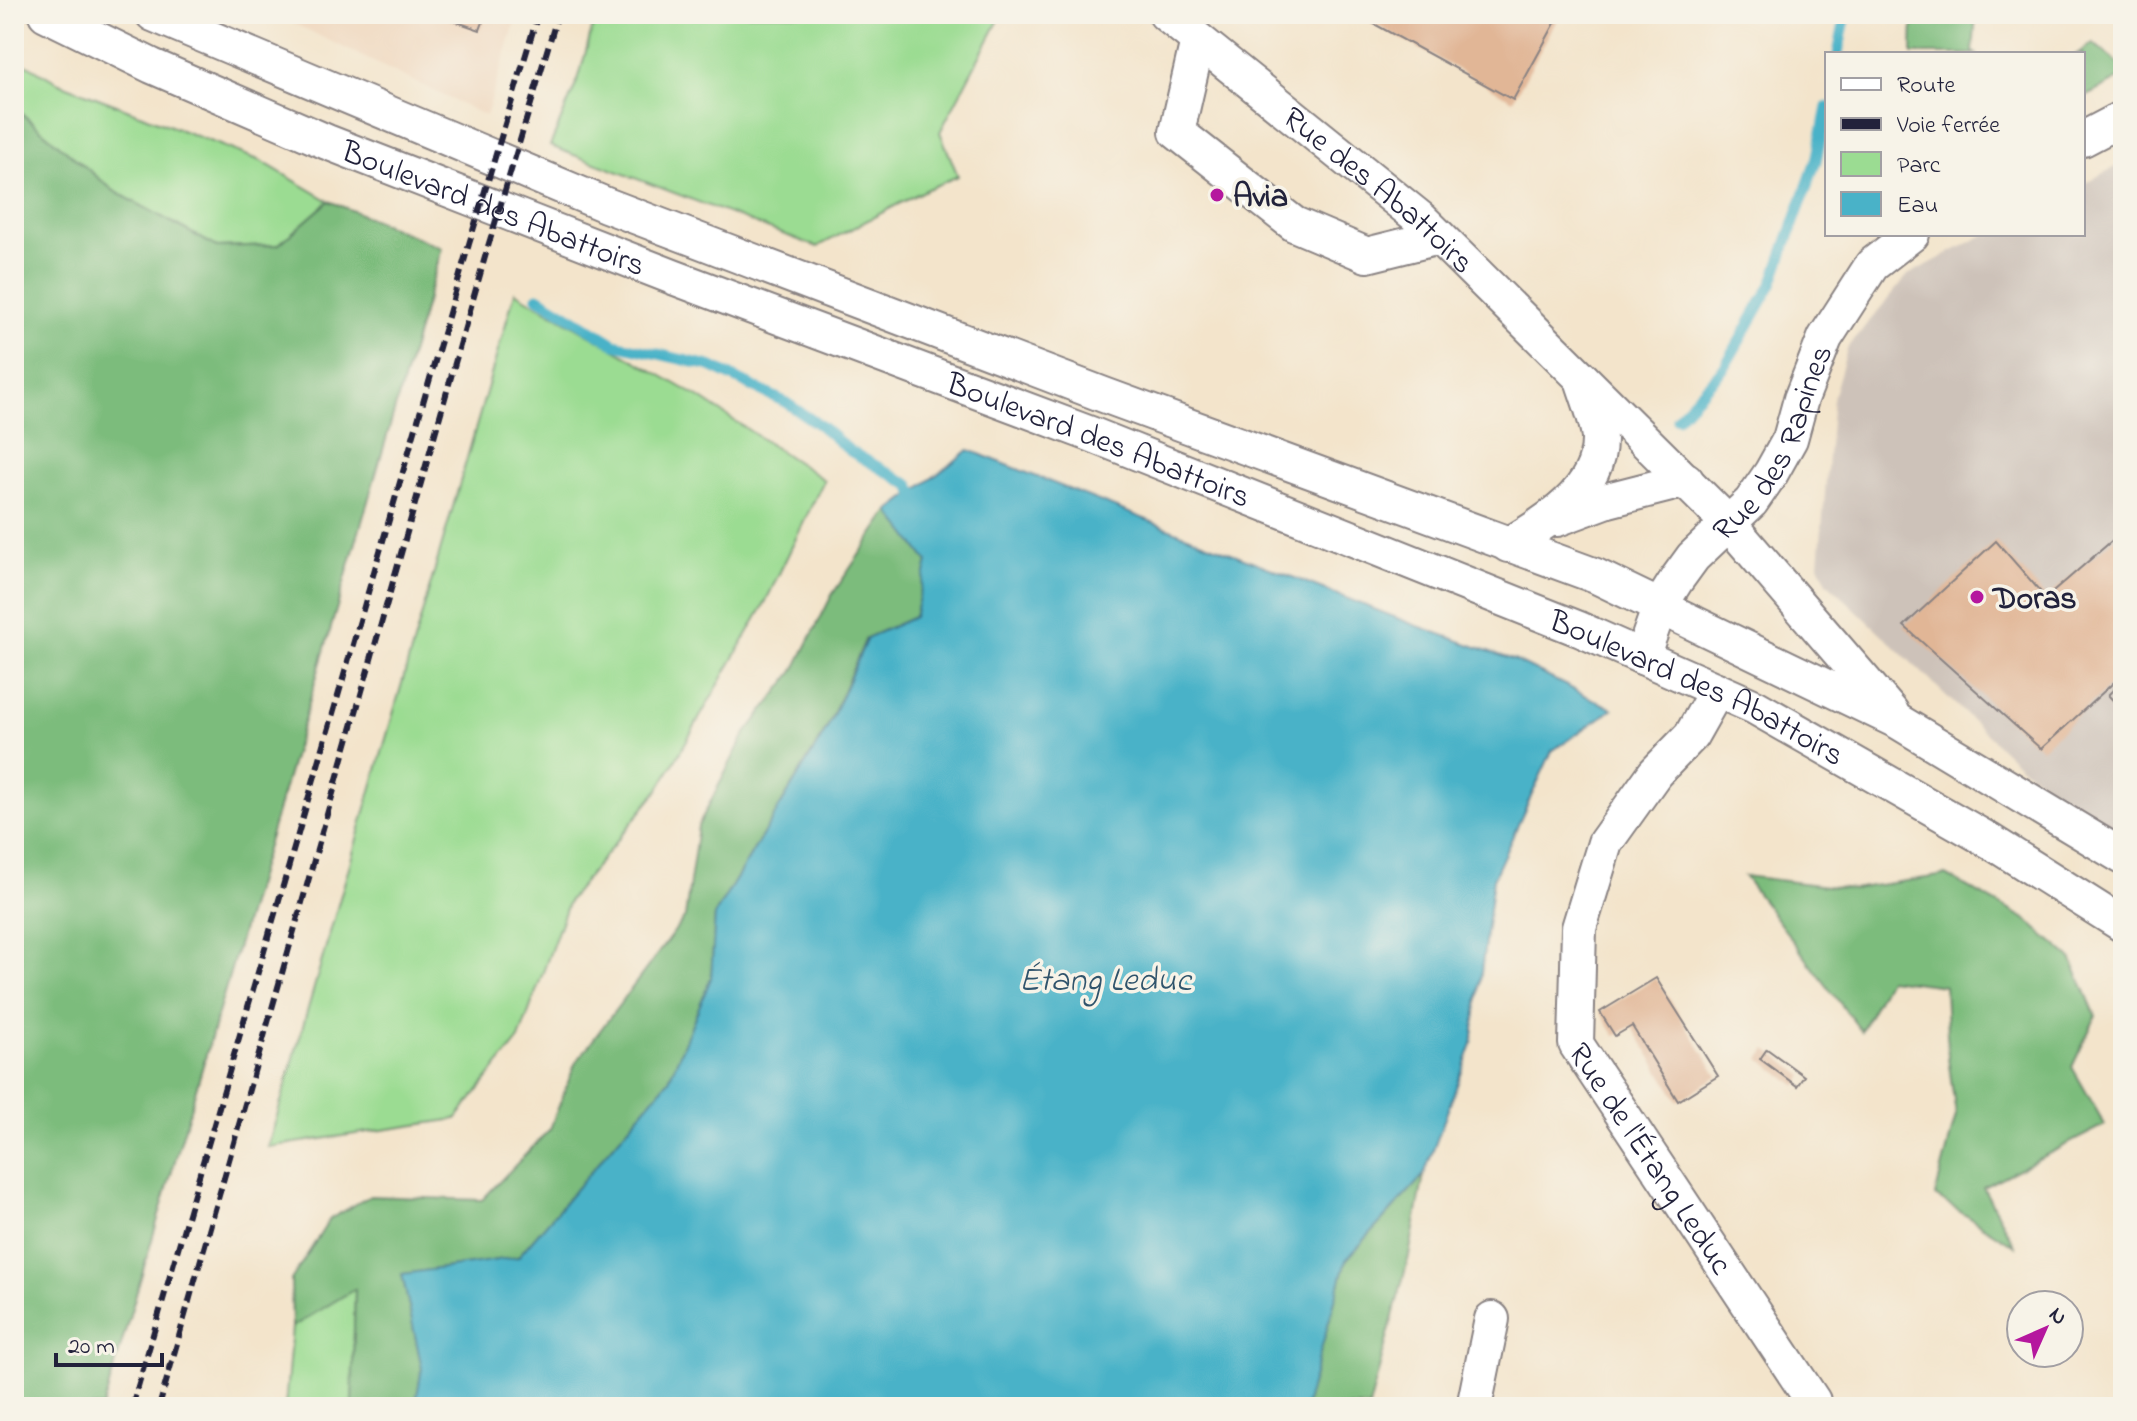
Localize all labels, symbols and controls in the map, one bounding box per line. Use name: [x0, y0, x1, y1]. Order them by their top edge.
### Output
legend: [1825, 52, 2085, 236]
text: Route: [1897, 69, 1955, 104]
street label: Rue des Abattoirs: [1271, 97, 1484, 286]
text: Voie ferrée: [1896, 109, 2000, 144]
street label: Boulevard des Abattoirs: [333, 130, 651, 291]
text: Parc: [1897, 149, 1941, 184]
place label: Avia: [1233, 175, 1288, 222]
marker: Avia: [1208, 186, 1226, 204]
text: Eau: [1897, 189, 1938, 224]
street label: Rue des Rapines: [1703, 339, 1847, 554]
street label: Boulevard des Abattoirs: [938, 362, 1257, 522]
place label: Doras: [1991, 577, 2077, 624]
marker: Doras: [1968, 588, 1986, 606]
street label: Boulevard des Abattoirs: [1541, 599, 1852, 780]
water label: Étang Leduc: [1019, 957, 1193, 1007]
street label: Rue de l'Étang Leduc: [1554, 1034, 1743, 1286]
north arrow: [2005, 1289, 2085, 1369]
text: N: [2040, 1300, 2074, 1334]
scale bar: [56, 1317, 162, 1367]
text: 20 m: [68, 1330, 115, 1365]

